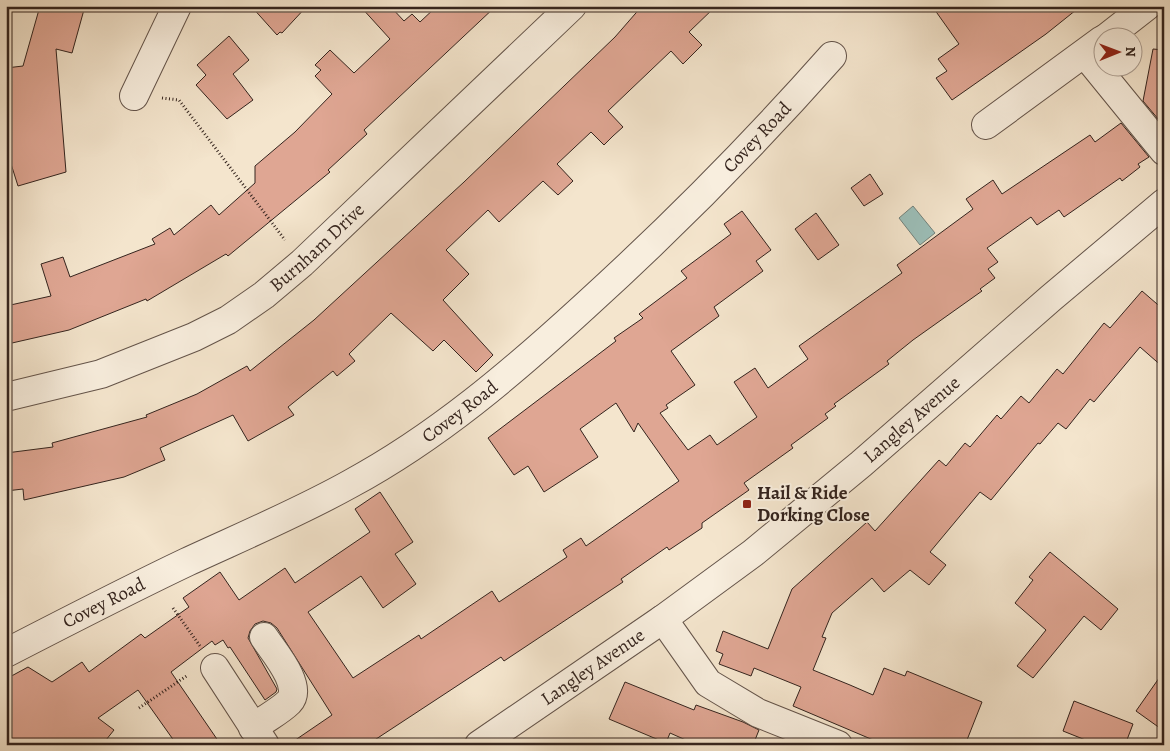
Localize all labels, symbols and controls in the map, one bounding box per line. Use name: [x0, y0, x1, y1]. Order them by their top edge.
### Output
north arrow: [1092, 28, 1142, 78]
text: N: [1121, 47, 1140, 57]
street label: Covey Road: [717, 95, 798, 179]
street label: Burnham Drive: [264, 197, 370, 298]
street label: Langley Avenue: [858, 370, 966, 469]
street label: Covey Road: [417, 374, 504, 449]
place label: Hail & Ride Dorking Close: [757, 480, 870, 528]
marker: Hail & Ride Dorking Close: [741, 498, 753, 510]
street label: Covey Road: [58, 571, 150, 635]
street label: Langley Avenue: [536, 622, 650, 712]

